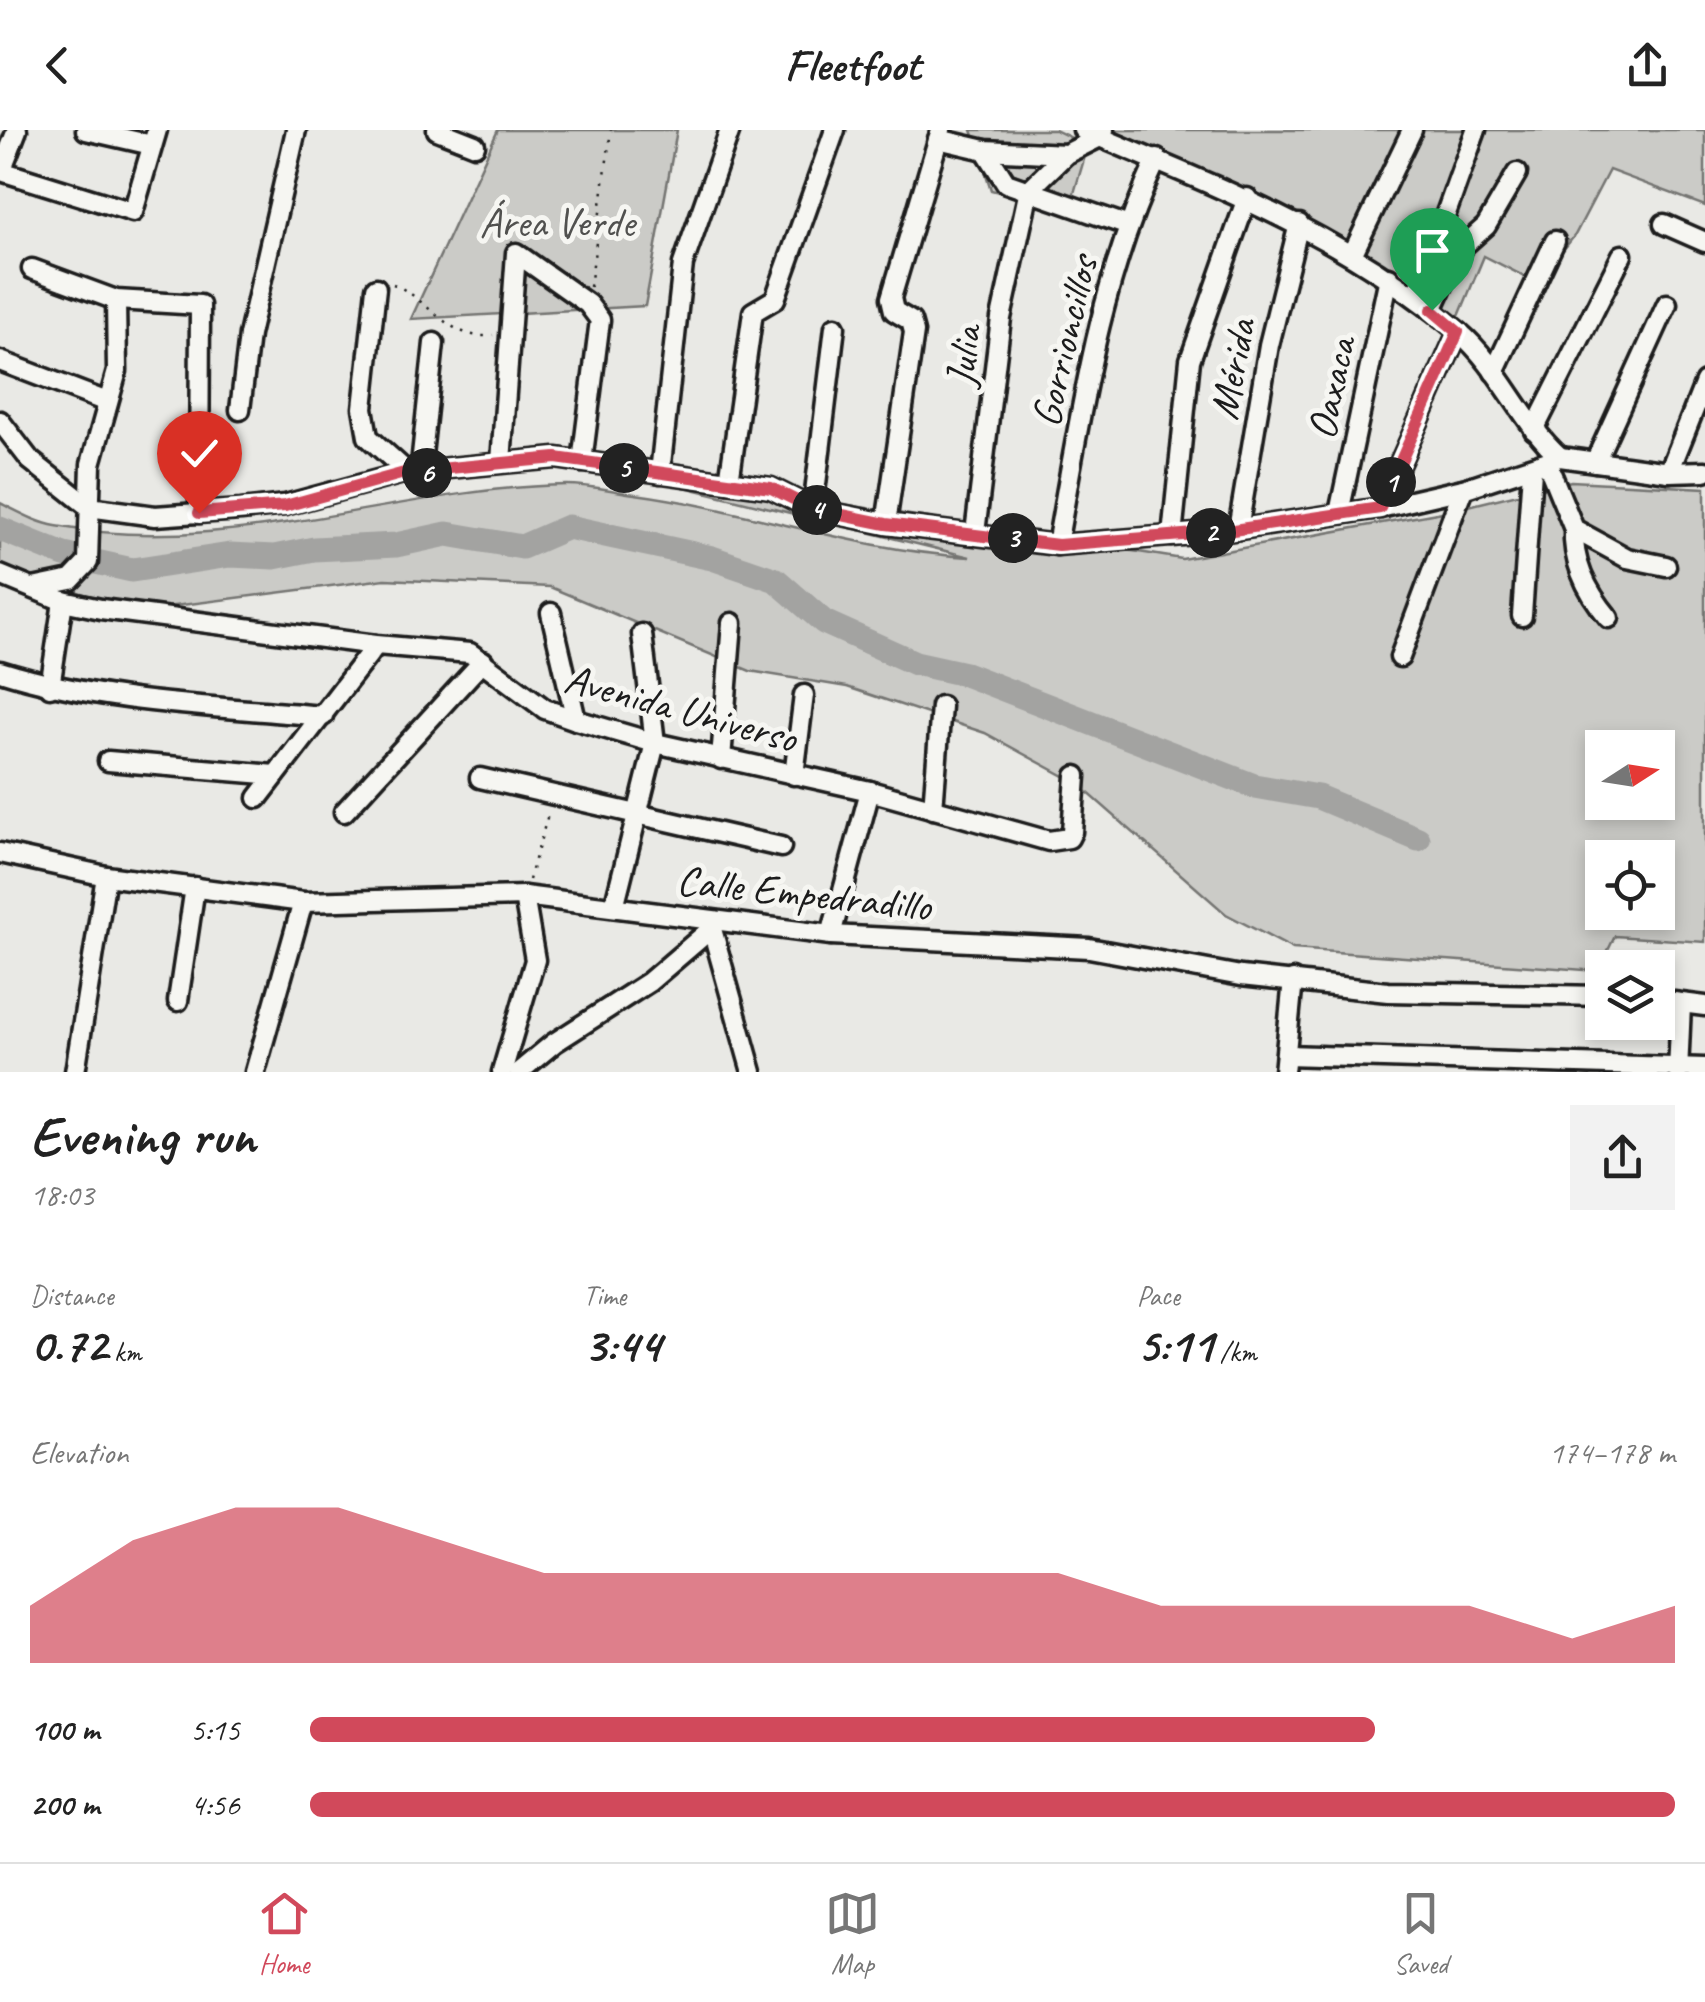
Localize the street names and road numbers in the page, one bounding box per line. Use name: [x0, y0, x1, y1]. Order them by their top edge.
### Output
street label: Gorrioncillos: [1019, 247, 1111, 432]
street label: Mérida: [1197, 312, 1269, 424]
street label: Julia: [933, 319, 994, 391]
street label: Oaxaca: [1295, 329, 1369, 444]
street label: Avenida Universo: [559, 652, 804, 765]
street label: Calle Empedradillo: [674, 854, 935, 933]

